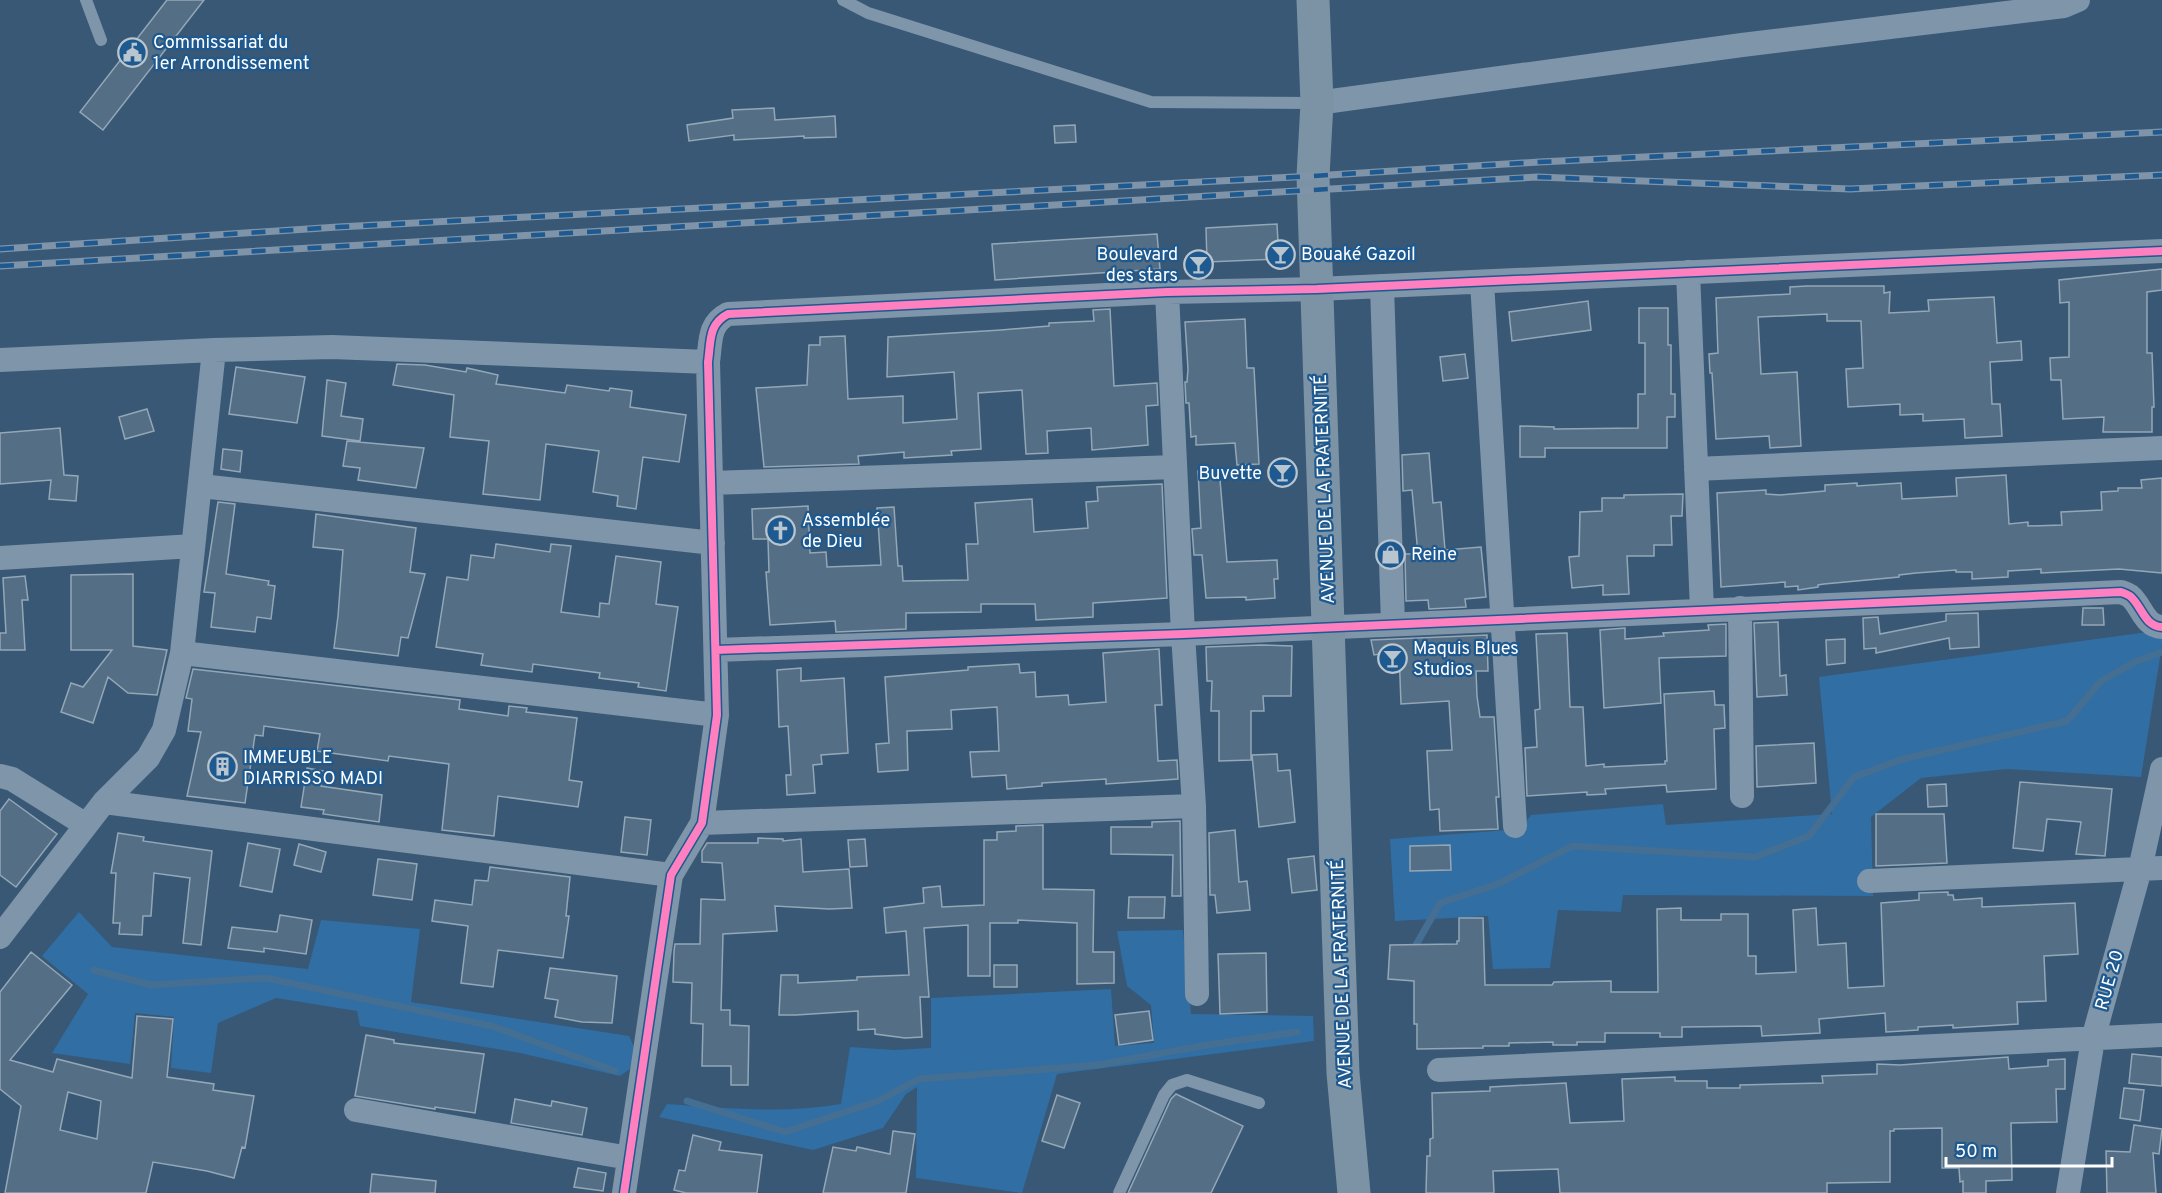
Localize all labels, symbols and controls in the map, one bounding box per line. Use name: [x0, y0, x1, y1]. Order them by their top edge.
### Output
place label: Commissariat du 1er Arrondissement: [153, 32, 309, 76]
public building icon: Commissariat du 1er Arrondissement: [116, 36, 148, 68]
bar icon: Bouaké Gazoil: [1264, 238, 1296, 270]
place label: Boulevard des stars: [1097, 244, 1178, 288]
place label: Bouaké Gazoil: [1301, 244, 1416, 267]
bar icon: Boulevard des stars: [1183, 248, 1215, 280]
street label: AVENUE DE LA FRATERNITÉ: [1308, 374, 1341, 604]
bar icon: Buvette: [1267, 457, 1299, 489]
place label: Buvette: [1198, 463, 1262, 486]
place label: Assemblée de Dieu: [802, 510, 890, 554]
church icon: Assemblée de Dieu: [765, 514, 797, 546]
shop icon: Reine: [1374, 538, 1406, 570]
place label: Reine: [1411, 544, 1457, 567]
place label: Maquis Blues Studios: [1413, 638, 1519, 682]
bar icon: Maquis Blues Studios: [1376, 642, 1408, 674]
place label: IMMEUBLE DIARRISSO MADI: [243, 747, 383, 791]
building icon: IMMEUBLE DIARRISSO MADI: [206, 751, 238, 783]
street label: AVENUE DE LA FRATERNITÉ: [1325, 859, 1358, 1089]
street label: RUE 20: [2091, 948, 2130, 1013]
scale bar: [1946, 1130, 2112, 1168]
text: 50 m: [1955, 1141, 1997, 1164]

